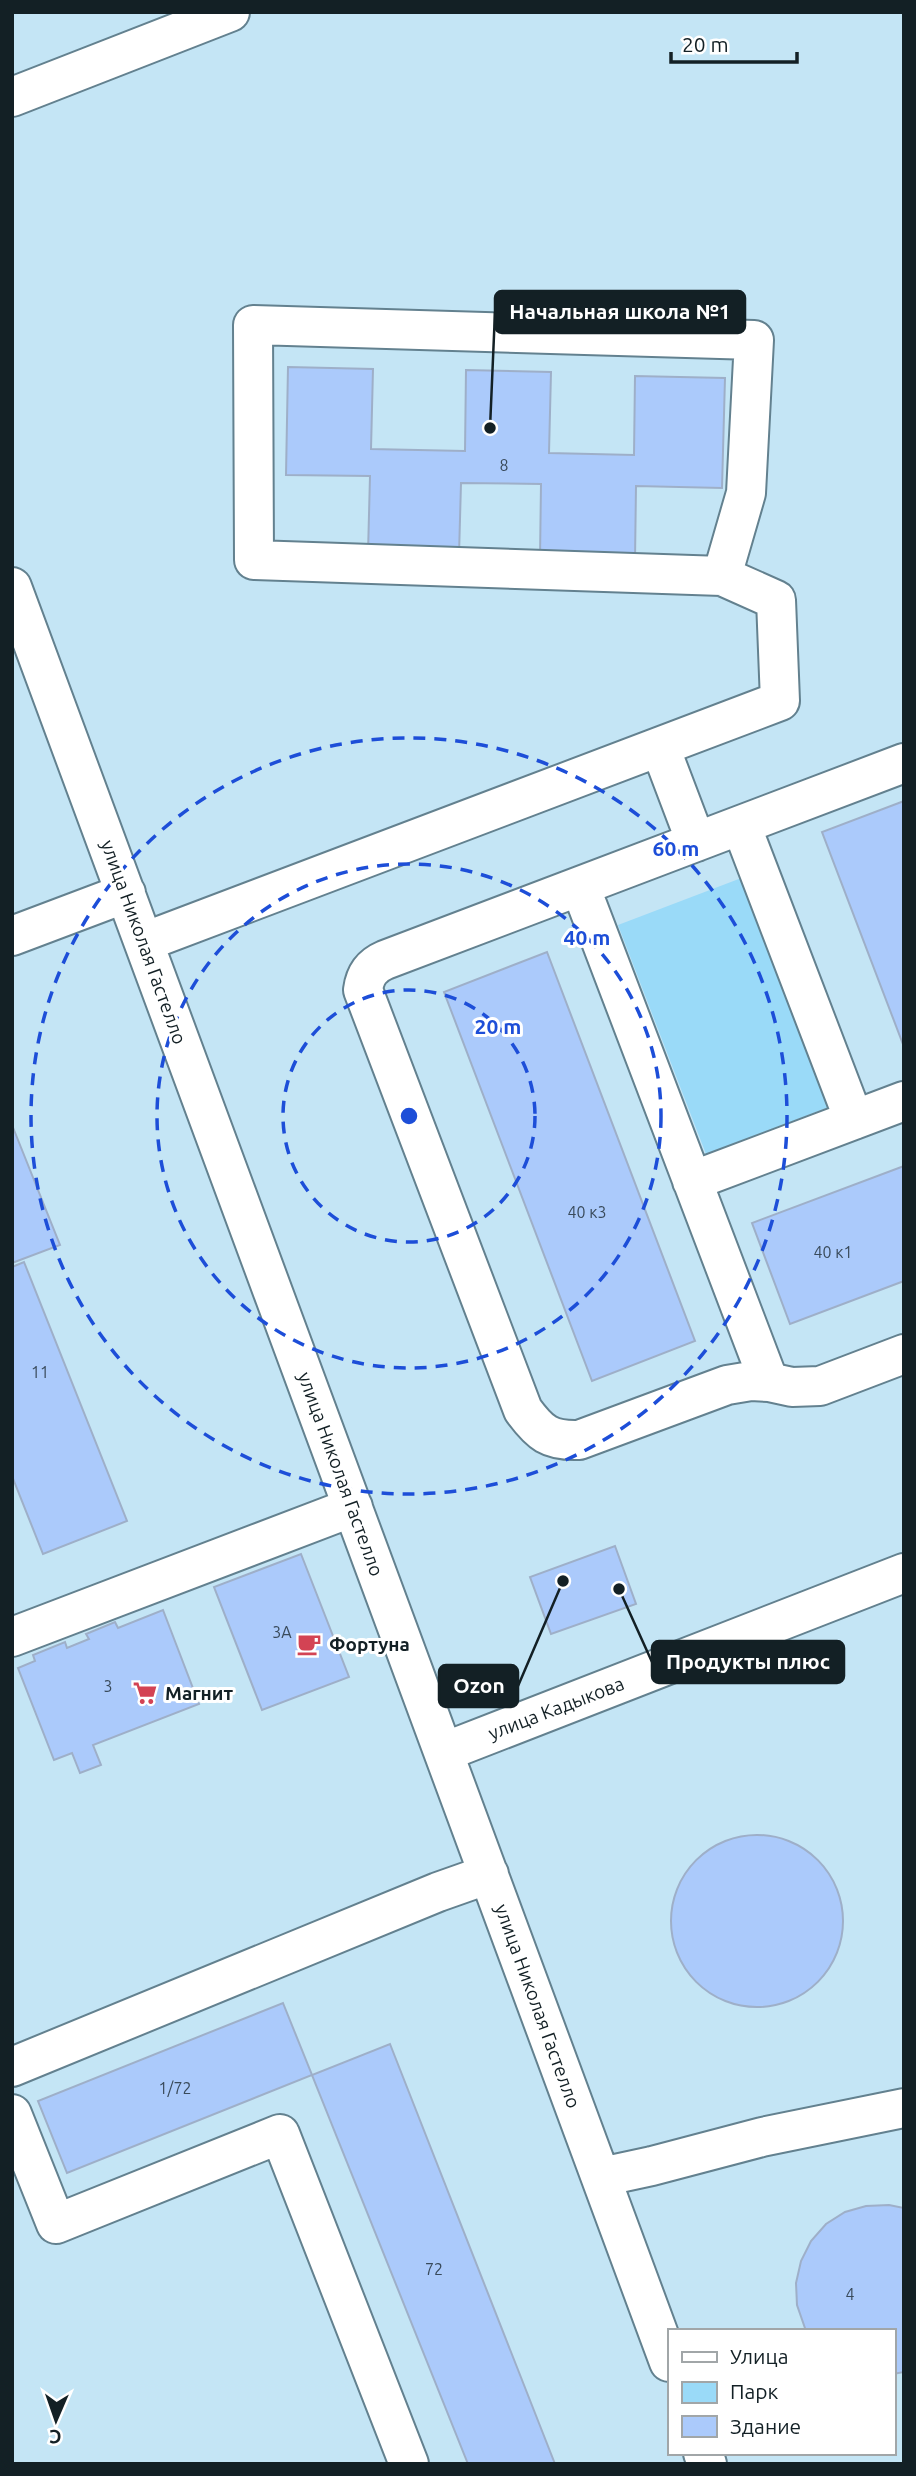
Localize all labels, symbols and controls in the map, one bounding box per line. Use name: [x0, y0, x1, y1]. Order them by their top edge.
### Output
scale bar: [671, 21, 797, 65]
text: 20 m: [682, 32, 729, 56]
callout: Начальная школа №1: [495, 291, 745, 333]
text: Начальная школа №1: [509, 299, 731, 323]
house number: 8: [499, 456, 509, 474]
text: 60 m: [653, 836, 699, 860]
street label: улица Николая Гастелло: [97, 837, 191, 1047]
text: 40 m: [564, 925, 610, 949]
text: 20 m: [475, 1014, 521, 1038]
centre of rings: [397, 1104, 421, 1128]
house number: 40 к3: [568, 1203, 606, 1221]
house number: 40 к1: [814, 1243, 852, 1261]
house number: 11: [31, 1363, 49, 1381]
street label: улица Николая Гастелло: [294, 1369, 388, 1579]
house number: 3А: [272, 1623, 292, 1641]
cafe icon: Фортуна: [295, 1630, 323, 1658]
place label: Фортуна: [329, 1633, 410, 1655]
callout: Продукты плюс: [652, 1641, 844, 1683]
text: Продукты плюс: [666, 1649, 830, 1673]
callout: Ozon: [439, 1665, 518, 1707]
street label: улица Кадыкова: [485, 1672, 627, 1744]
text: Ozon: [453, 1673, 505, 1697]
house number: 3: [103, 1677, 113, 1695]
supermarket icon: Магнит: [131, 1679, 159, 1707]
place label: Магнит: [165, 1682, 233, 1704]
street label: улица Николая Гастелло: [491, 1901, 585, 2111]
house number: 1/72: [159, 2079, 191, 2097]
house number: 72: [425, 2260, 443, 2278]
house number: 4: [845, 2285, 855, 2303]
legend: [668, 2329, 895, 2455]
text: Улица: [730, 2344, 788, 2368]
text: Парк: [730, 2379, 779, 2403]
north arrow: [21, 2385, 91, 2455]
text: Здание: [730, 2414, 801, 2438]
text: С: [49, 2426, 62, 2448]

